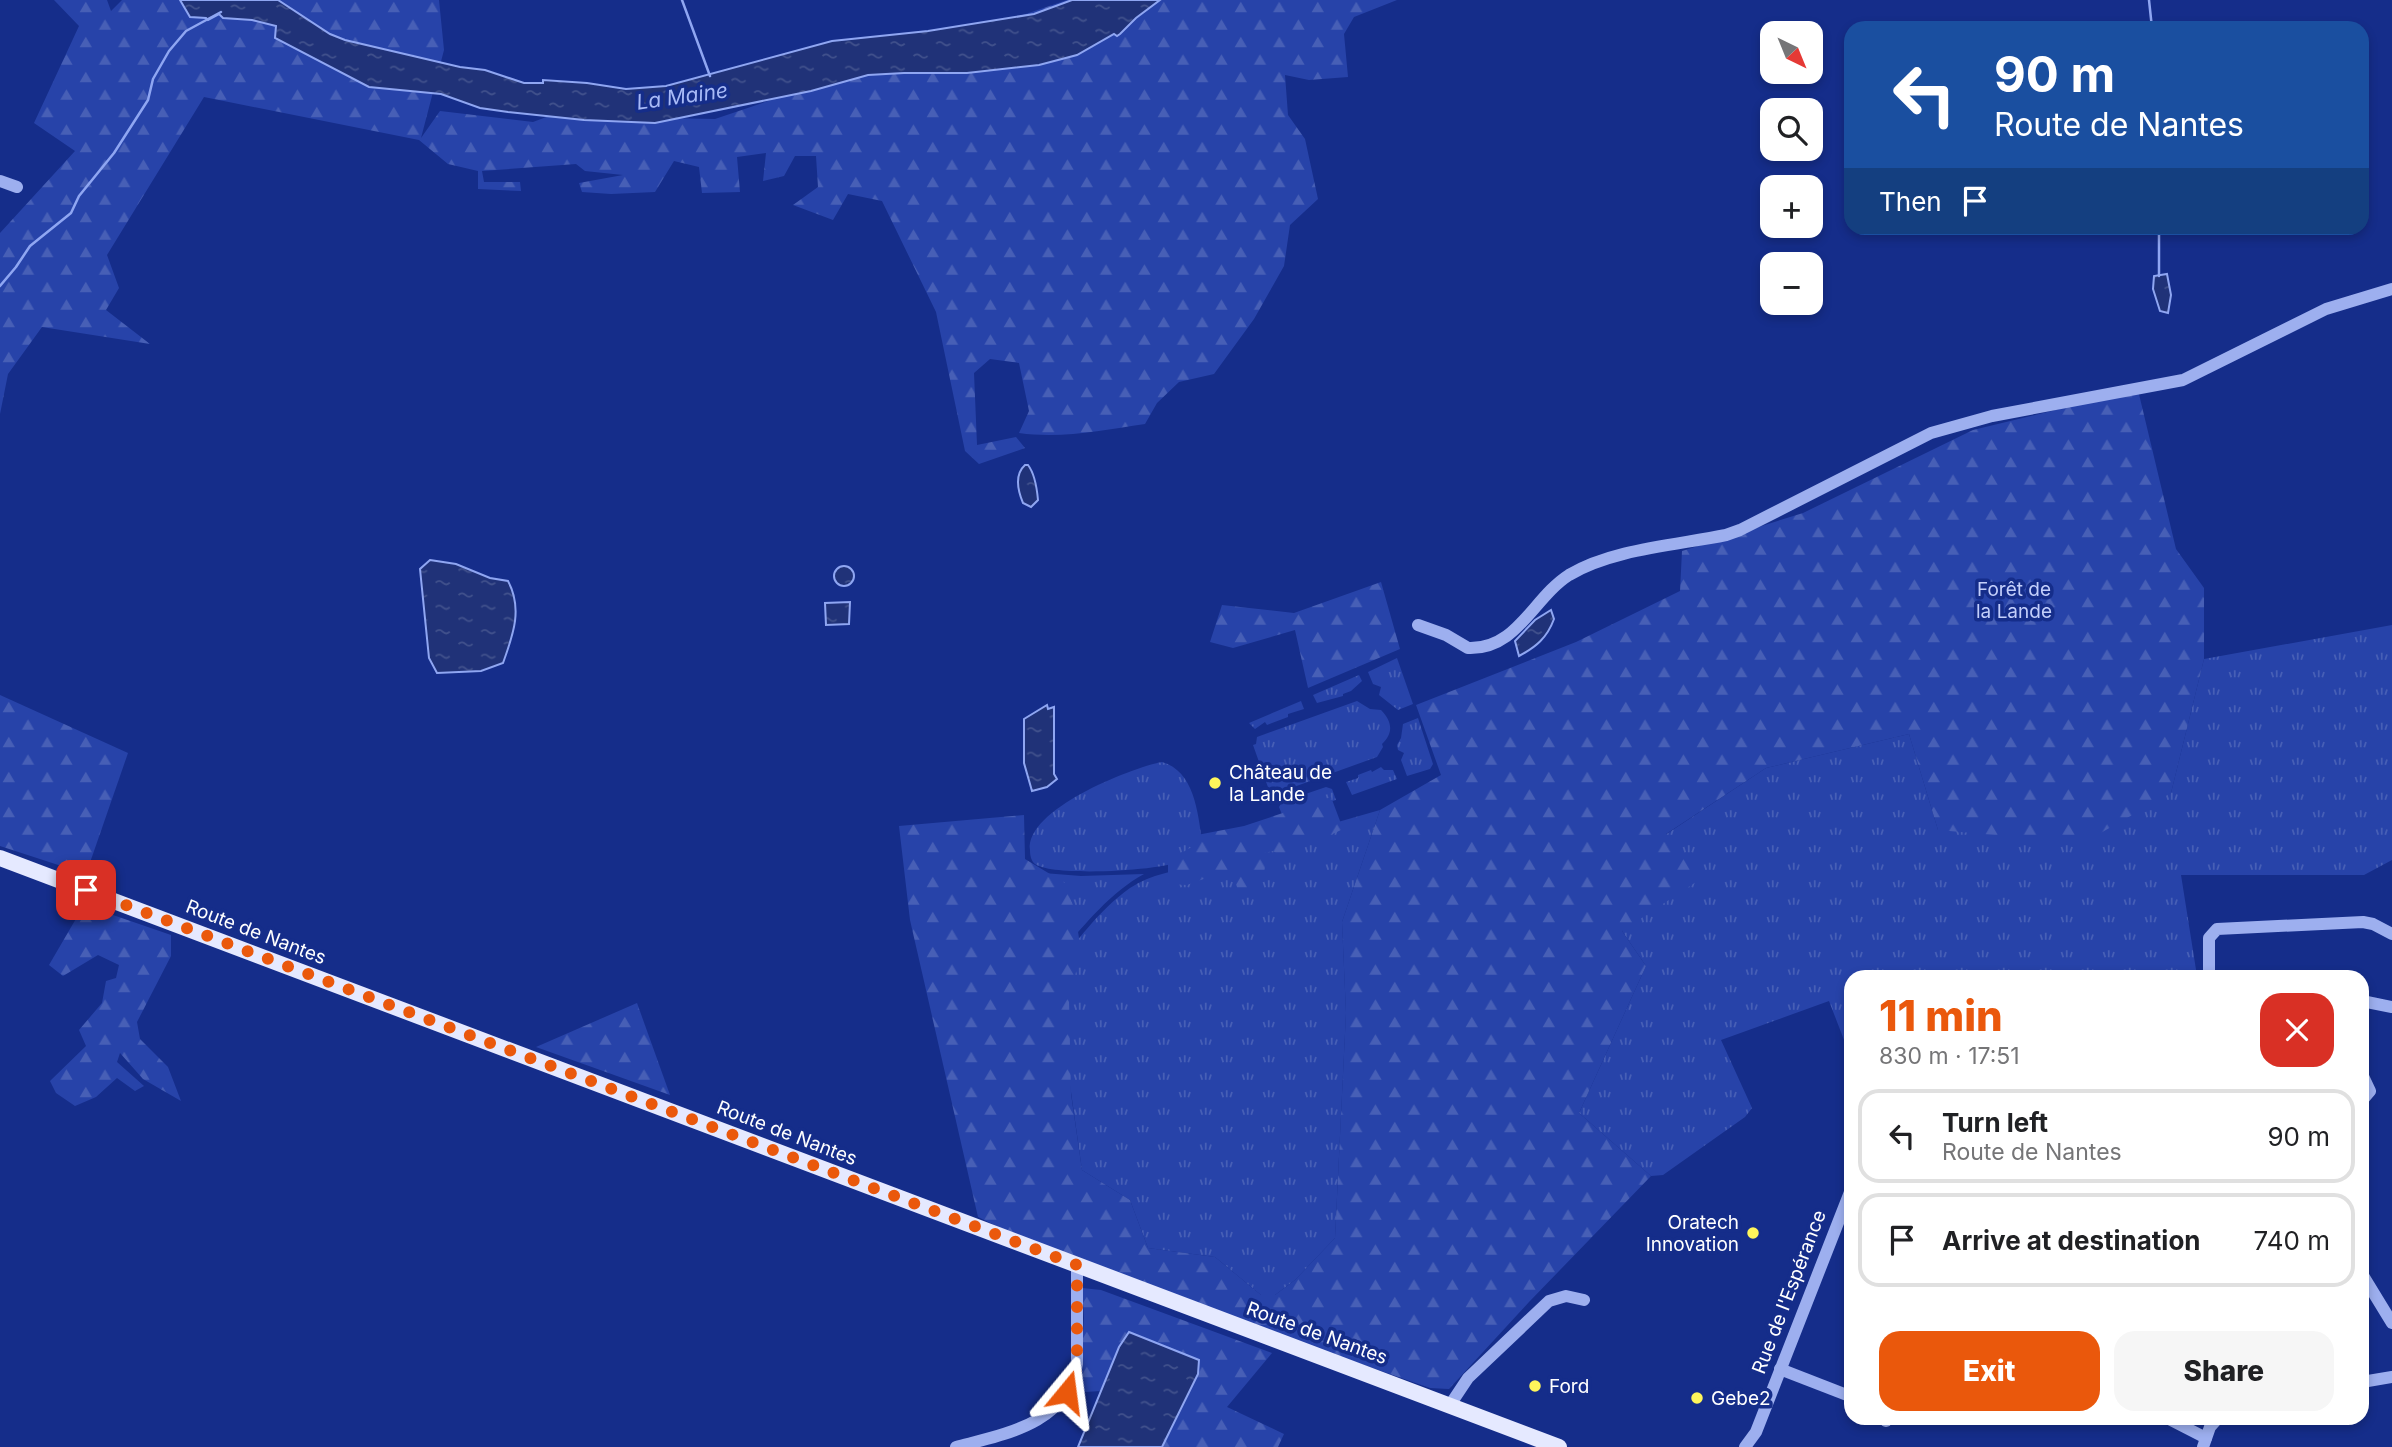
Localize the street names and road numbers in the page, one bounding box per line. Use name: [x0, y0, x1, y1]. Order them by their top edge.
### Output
street label: Route de Nantes: [183, 895, 329, 969]
street label: Route de Nantes: [714, 1096, 860, 1170]
street label: Rue de l'Espérance: [1747, 1207, 1831, 1377]
street label: Route de Nantes: [1243, 1297, 1391, 1369]

